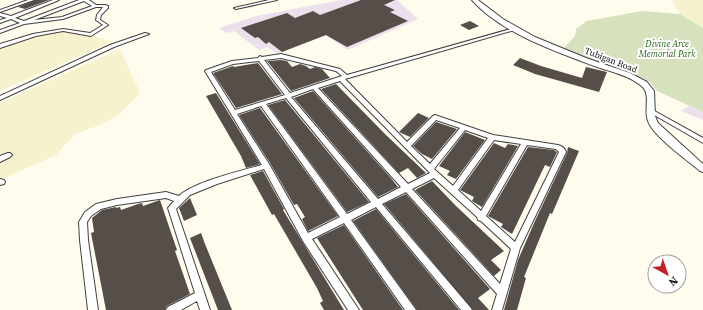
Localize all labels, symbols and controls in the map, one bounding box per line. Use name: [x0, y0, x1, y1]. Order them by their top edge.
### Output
park label: Divine Arce Memorial Park: [638, 38, 696, 60]
street label: Tubigan Road: [583, 44, 639, 76]
north arrow: [647, 254, 687, 294]
text: N: [665, 273, 681, 290]

